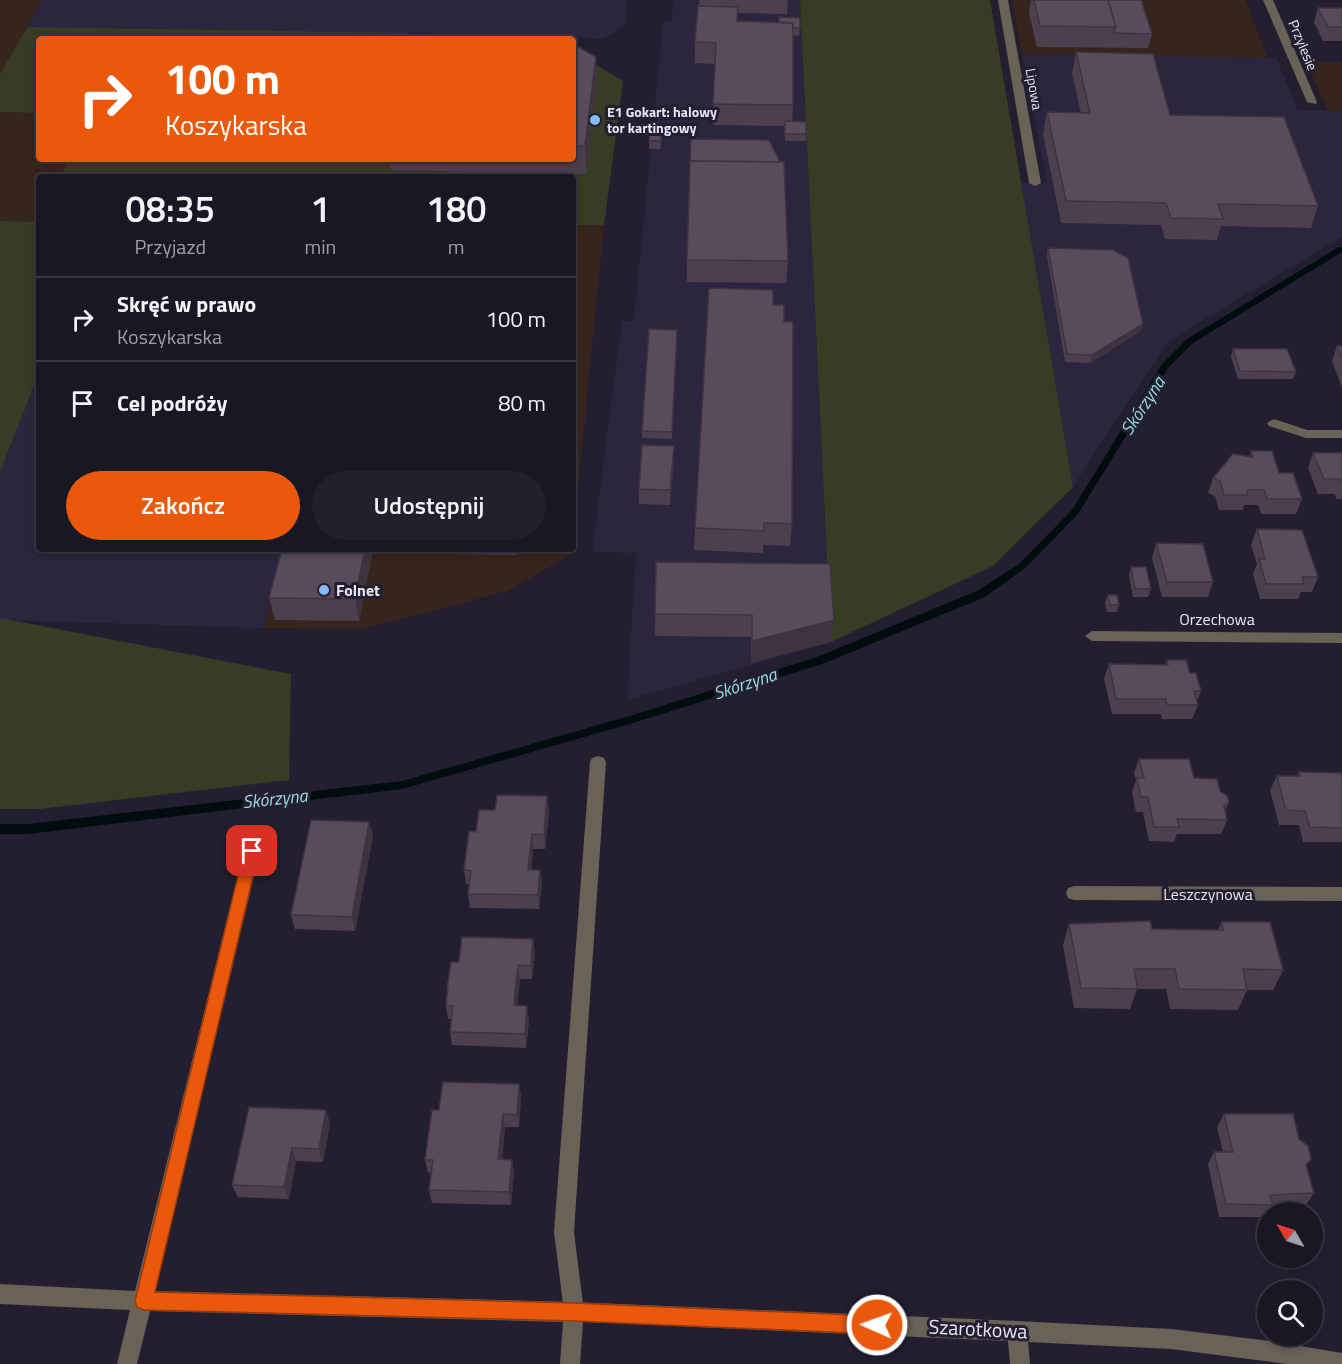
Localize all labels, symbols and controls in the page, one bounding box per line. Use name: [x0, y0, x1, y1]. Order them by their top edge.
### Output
street label: Przylesie: [1283, 16, 1324, 73]
text: 100 m: [165, 46, 280, 110]
icon: right: [66, 60, 144, 138]
street label: Lipowa: [1020, 66, 1048, 111]
place label: E1 Gokart: halowy tor kartingowy: [607, 101, 717, 138]
text: Koszykarska: [165, 104, 307, 145]
marker: E1 Gokart: halowy tor kartingowy: [588, 113, 602, 127]
text: 08:35: [126, 181, 215, 236]
text: 1: [310, 181, 330, 236]
text: 180: [426, 181, 486, 236]
text: Przyjazd: [134, 231, 206, 262]
text: min: [304, 231, 336, 262]
text: m: [448, 231, 464, 262]
text: Skręć w prawo: [117, 287, 256, 321]
text: 100 m: [486, 302, 546, 336]
icon: right: [66, 303, 99, 336]
text: Koszykarska: [117, 321, 222, 352]
water label: Skórzyna: [1114, 370, 1172, 440]
text: Cel podróży: [117, 386, 227, 420]
text: 80 m: [498, 386, 546, 420]
icon: arrive: [66, 387, 99, 420]
button: Zakończ: [66, 471, 300, 540]
button: Udostępnij: [312, 471, 546, 540]
place label: Folnet: [336, 578, 380, 602]
marker: Folnet: [317, 583, 331, 597]
street label: Orzechowa: [1179, 607, 1255, 631]
water label: Skórzyna: [710, 660, 781, 706]
water label: Skórzyna: [241, 782, 310, 815]
pin: [226, 825, 277, 876]
icon: arrive: [235, 834, 268, 867]
street label: Leszczynowa: [1163, 882, 1253, 906]
north arrow: [1257, 1202, 1323, 1268]
map controls: [1257, 1202, 1323, 1346]
button: search: [1257, 1280, 1323, 1346]
position arrow: [845, 1293, 909, 1357]
street label: Szarotkowa: [928, 1310, 1028, 1347]

